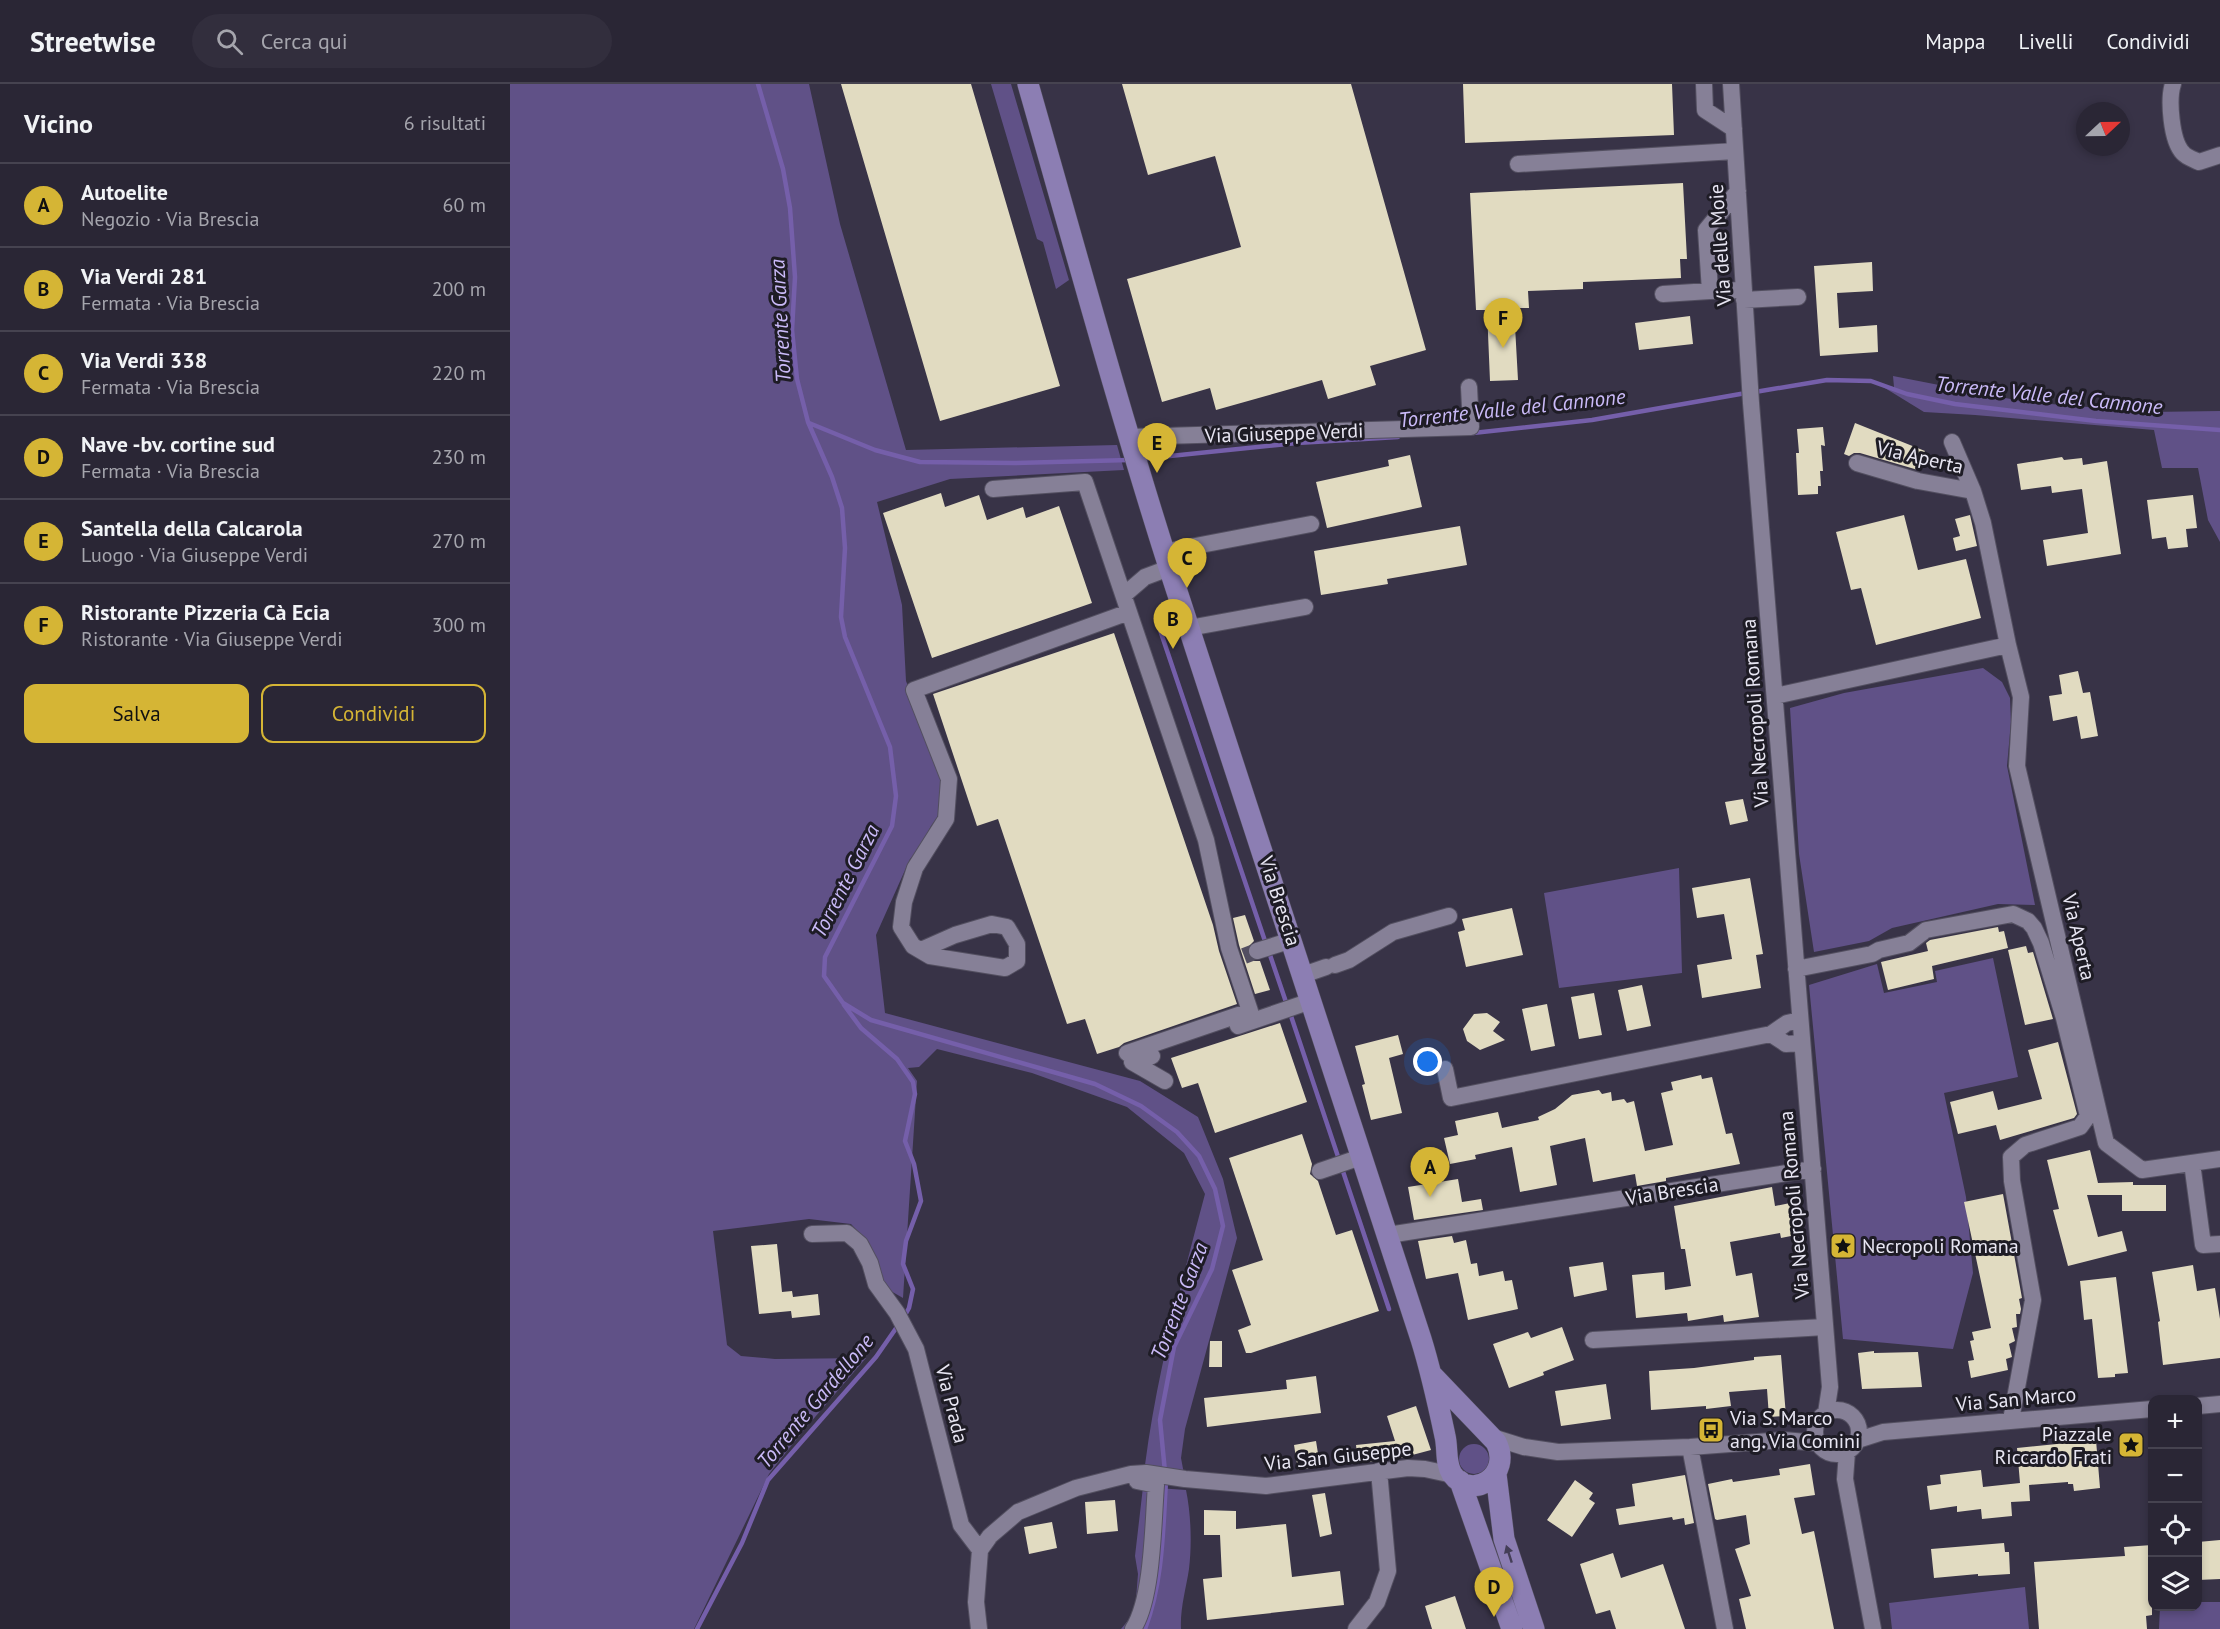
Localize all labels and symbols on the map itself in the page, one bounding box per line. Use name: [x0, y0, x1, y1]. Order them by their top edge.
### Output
north arrow: [2076, 102, 2130, 156]
street label: Via delle Moie: [1703, 183, 1737, 308]
water label: Torrente Garza: [763, 258, 797, 384]
pin: F: [1484, 298, 1522, 348]
water label: Torrente Valle del Cannone: [1934, 370, 2164, 420]
water label: Torrente Valle del Cannone: [1397, 383, 1627, 433]
street label: Via Giuseppe Verdi: [1203, 417, 1364, 449]
pin: E: [1138, 424, 1176, 473]
street label: Via Aperta: [1873, 434, 1966, 480]
pin: C: [1168, 538, 1206, 588]
pin: B: [1154, 600, 1192, 649]
street label: Via Necropoli Romana: [1735, 618, 1775, 809]
water label: Torrente Garza: [805, 819, 885, 942]
street label: Via Brescia: [1253, 852, 1307, 949]
street label: Via Aperta: [2056, 890, 2102, 983]
your location: [1413, 1047, 1442, 1076]
street label: Via Necropoli Romana: [1773, 1110, 1815, 1301]
pin: A: [1410, 1148, 1450, 1197]
street label: Via Brescia: [1623, 1171, 1720, 1211]
place icon: Necropoli Romana: [1828, 1231, 1858, 1261]
place label: Necropoli Romana: [1862, 1233, 2019, 1259]
water label: Torrente Garza: [1144, 1238, 1214, 1364]
water label: Torrente Gardellone: [751, 1328, 879, 1474]
street label: Via Prada: [929, 1361, 974, 1446]
street label: Via San Marco: [1954, 1381, 2077, 1417]
place label: Via S. Marco ang. Via Comini: [1729, 1405, 1860, 1454]
bus stop icon: Via S. Marco ang. Via Comini: [1696, 1415, 1726, 1445]
place label: Piazzale Riccardo Frati: [1994, 1421, 2112, 1470]
place icon: Piazzale Riccardo Frati: [2116, 1430, 2146, 1460]
street label: Via San Giuseppe: [1262, 1435, 1413, 1477]
one-way arrow: [1504, 1545, 1513, 1563]
pin: D: [1474, 1568, 1514, 1617]

